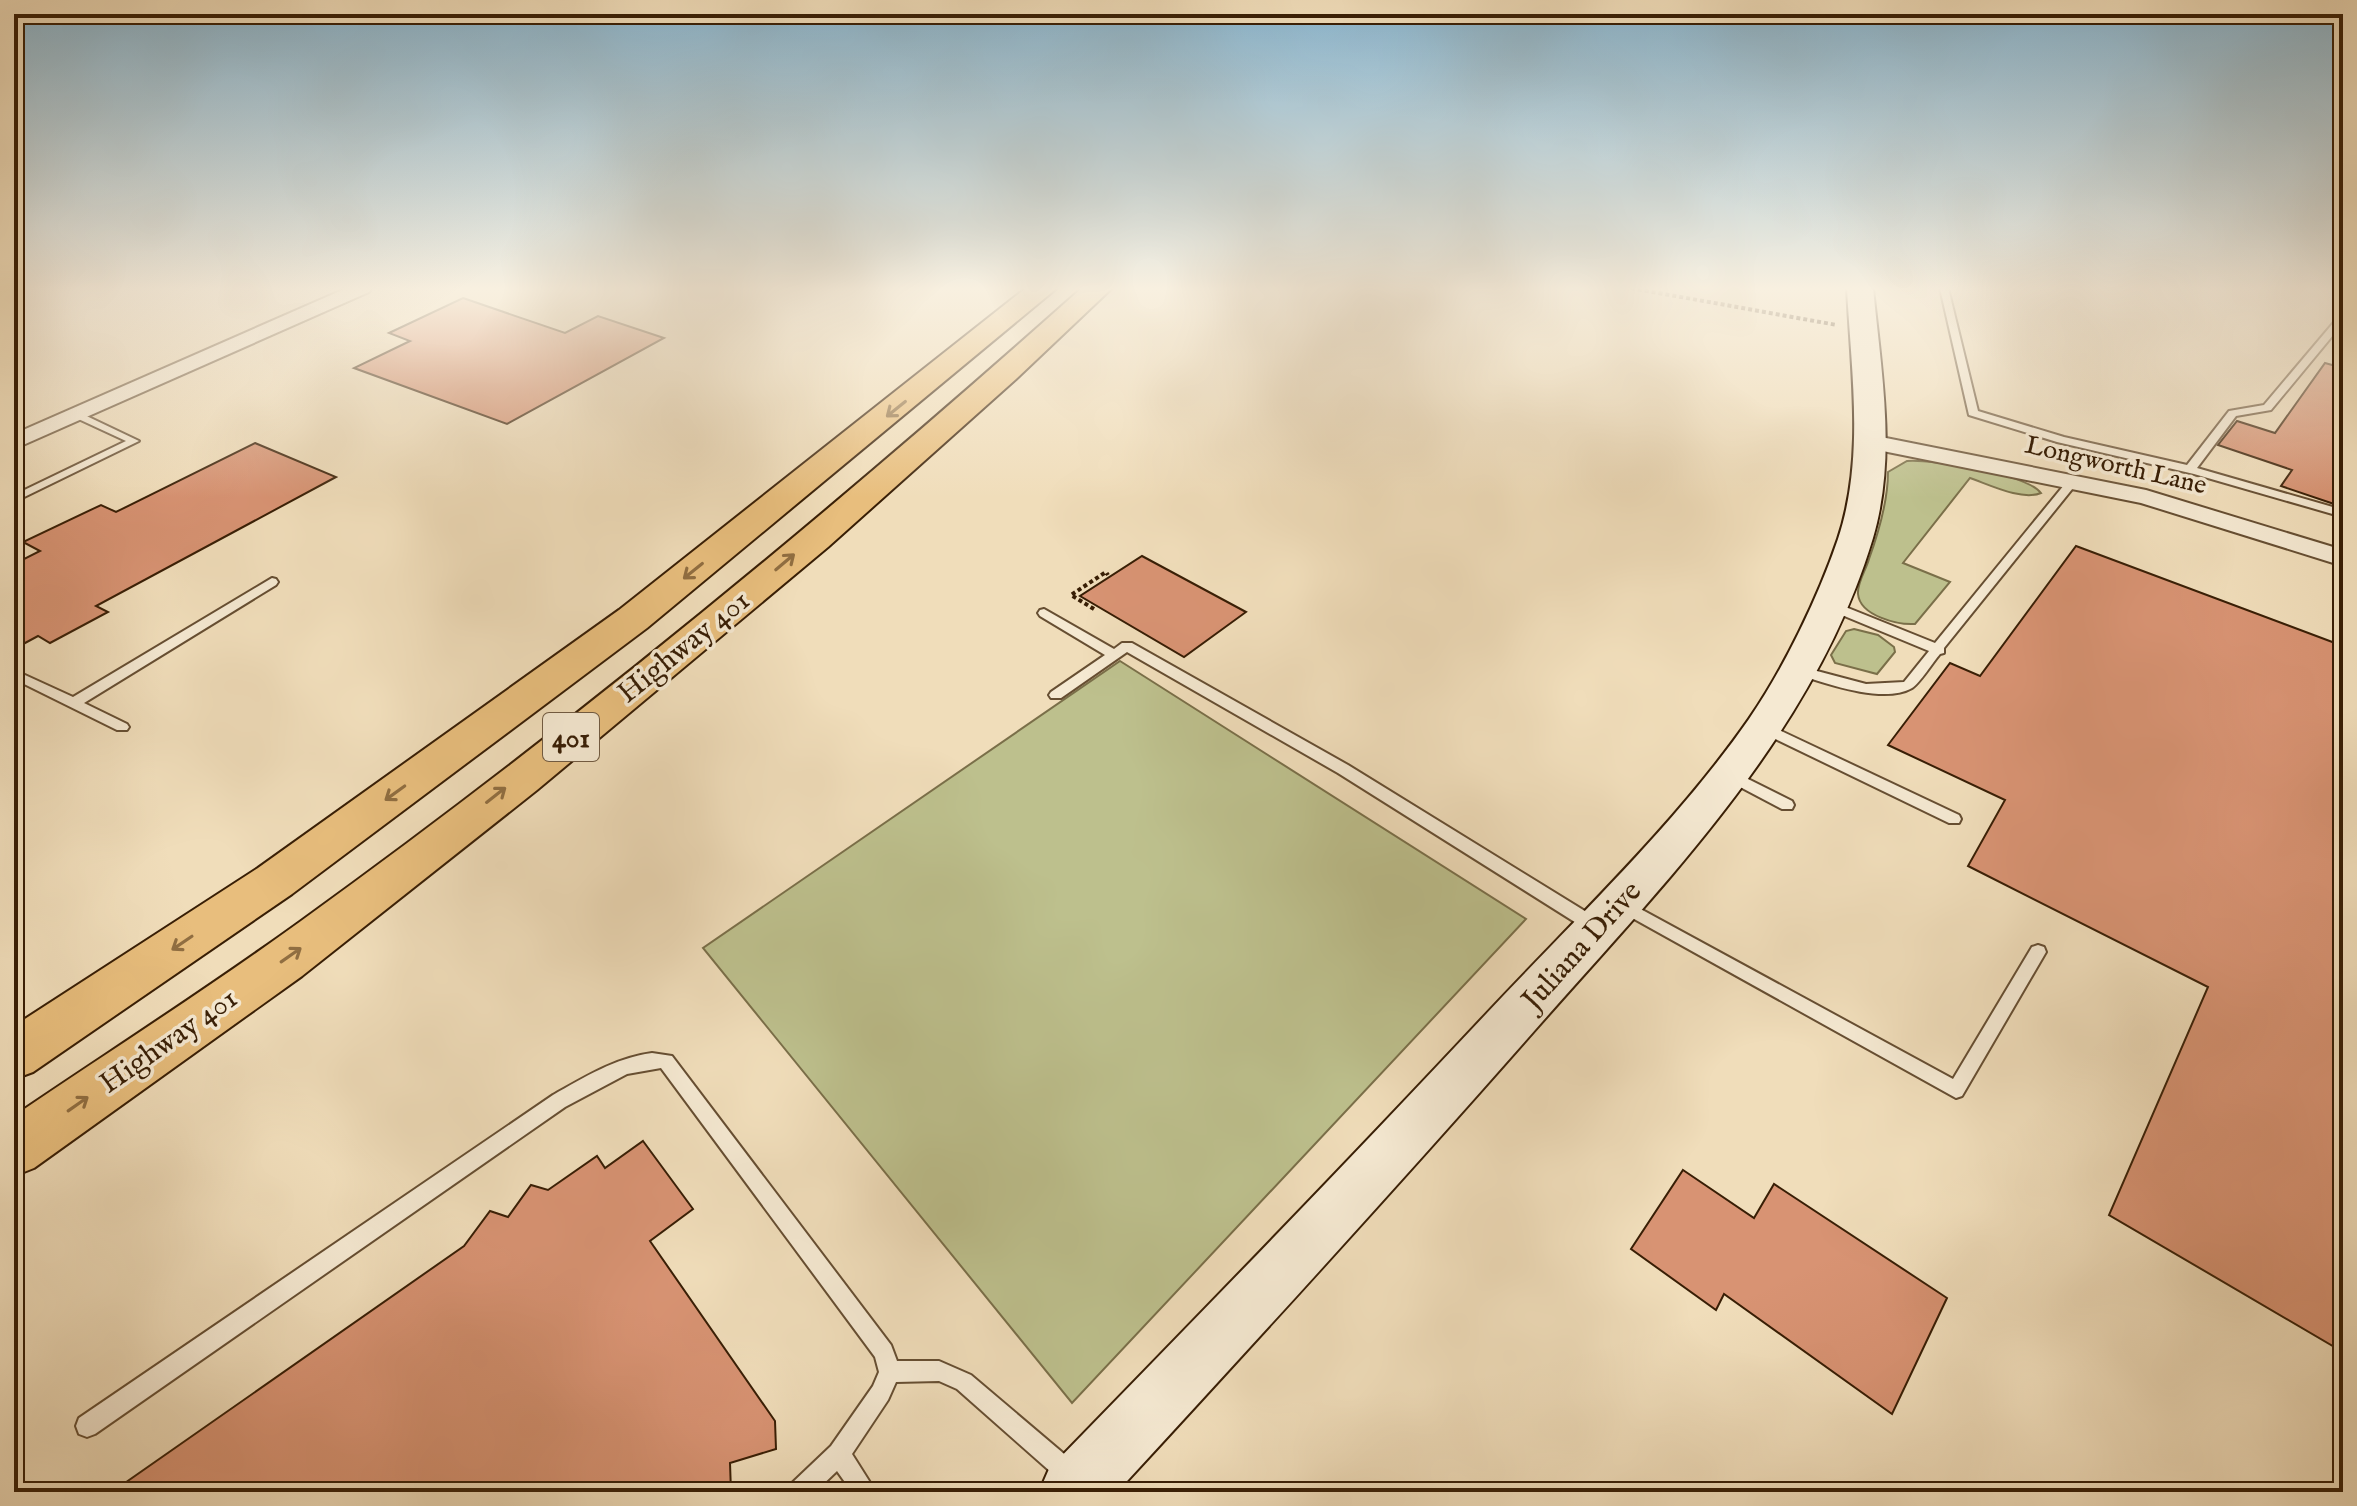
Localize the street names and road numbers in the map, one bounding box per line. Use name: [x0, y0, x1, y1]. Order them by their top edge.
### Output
street label: Longworth Lane: [2022, 429, 2210, 502]
street label: Highway 401: [610, 583, 758, 713]
road number: 401: [543, 713, 599, 761]
street label: Juliana Drive: [1512, 874, 1651, 1021]
street label: Highway 401: [93, 980, 245, 1103]

